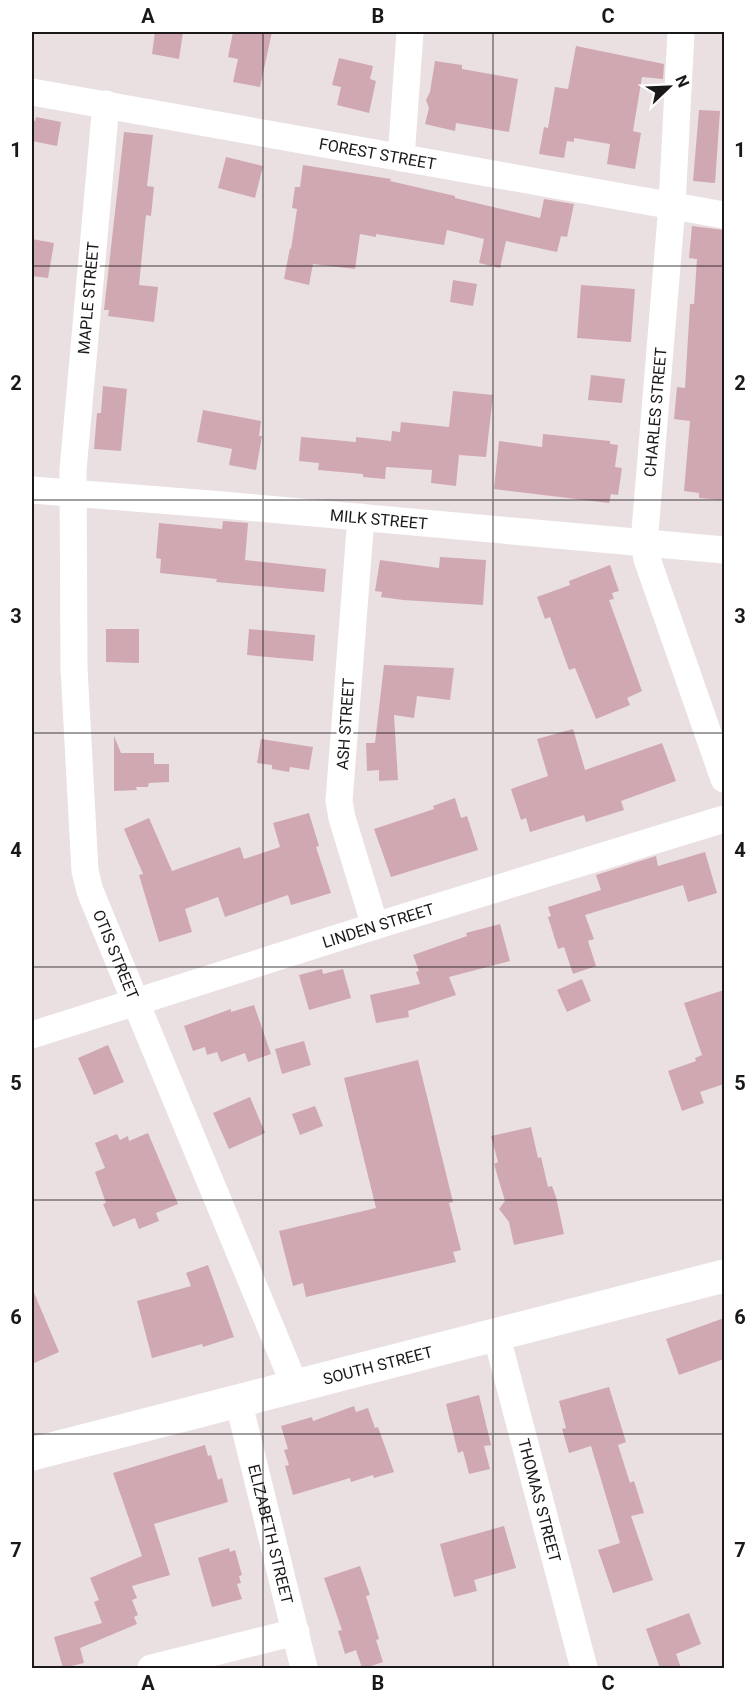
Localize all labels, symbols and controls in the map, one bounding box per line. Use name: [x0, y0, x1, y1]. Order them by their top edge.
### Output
text: A: [141, 4, 155, 28]
text: B: [372, 4, 384, 28]
text: C: [601, 4, 615, 28]
north arrow: [639, 57, 699, 117]
text: N: [671, 72, 693, 90]
street label: FOREST STREET: [318, 134, 438, 174]
text: 1: [10, 138, 22, 162]
text: 1: [734, 138, 746, 162]
street label: MAPLE STREET: [74, 240, 103, 355]
street label: CHARLES STREET: [640, 346, 671, 478]
text: 2: [10, 371, 22, 395]
text: 2: [734, 371, 746, 395]
street label: MILK STREET: [329, 506, 429, 533]
text: 3: [10, 604, 22, 628]
text: 3: [734, 604, 746, 628]
street label: ASH STREET: [333, 677, 358, 771]
text: 4: [10, 838, 22, 862]
text: 4: [734, 838, 746, 862]
street label: LINDEN STREET: [320, 899, 437, 952]
street label: OTIS STREET: [89, 907, 143, 1003]
text: 5: [10, 1071, 22, 1095]
text: 5: [734, 1071, 746, 1095]
text: 6: [10, 1305, 22, 1329]
text: 6: [734, 1305, 746, 1329]
street label: SOUTH STREET: [321, 1342, 435, 1389]
street label: THOMAS STREET: [514, 1437, 565, 1565]
street label: ELIZABETH STREET: [244, 1462, 297, 1606]
text: 7: [10, 1538, 22, 1562]
text: 7: [734, 1538, 746, 1562]
text: A: [141, 1671, 155, 1695]
text: B: [372, 1671, 384, 1695]
text: C: [601, 1671, 615, 1695]

